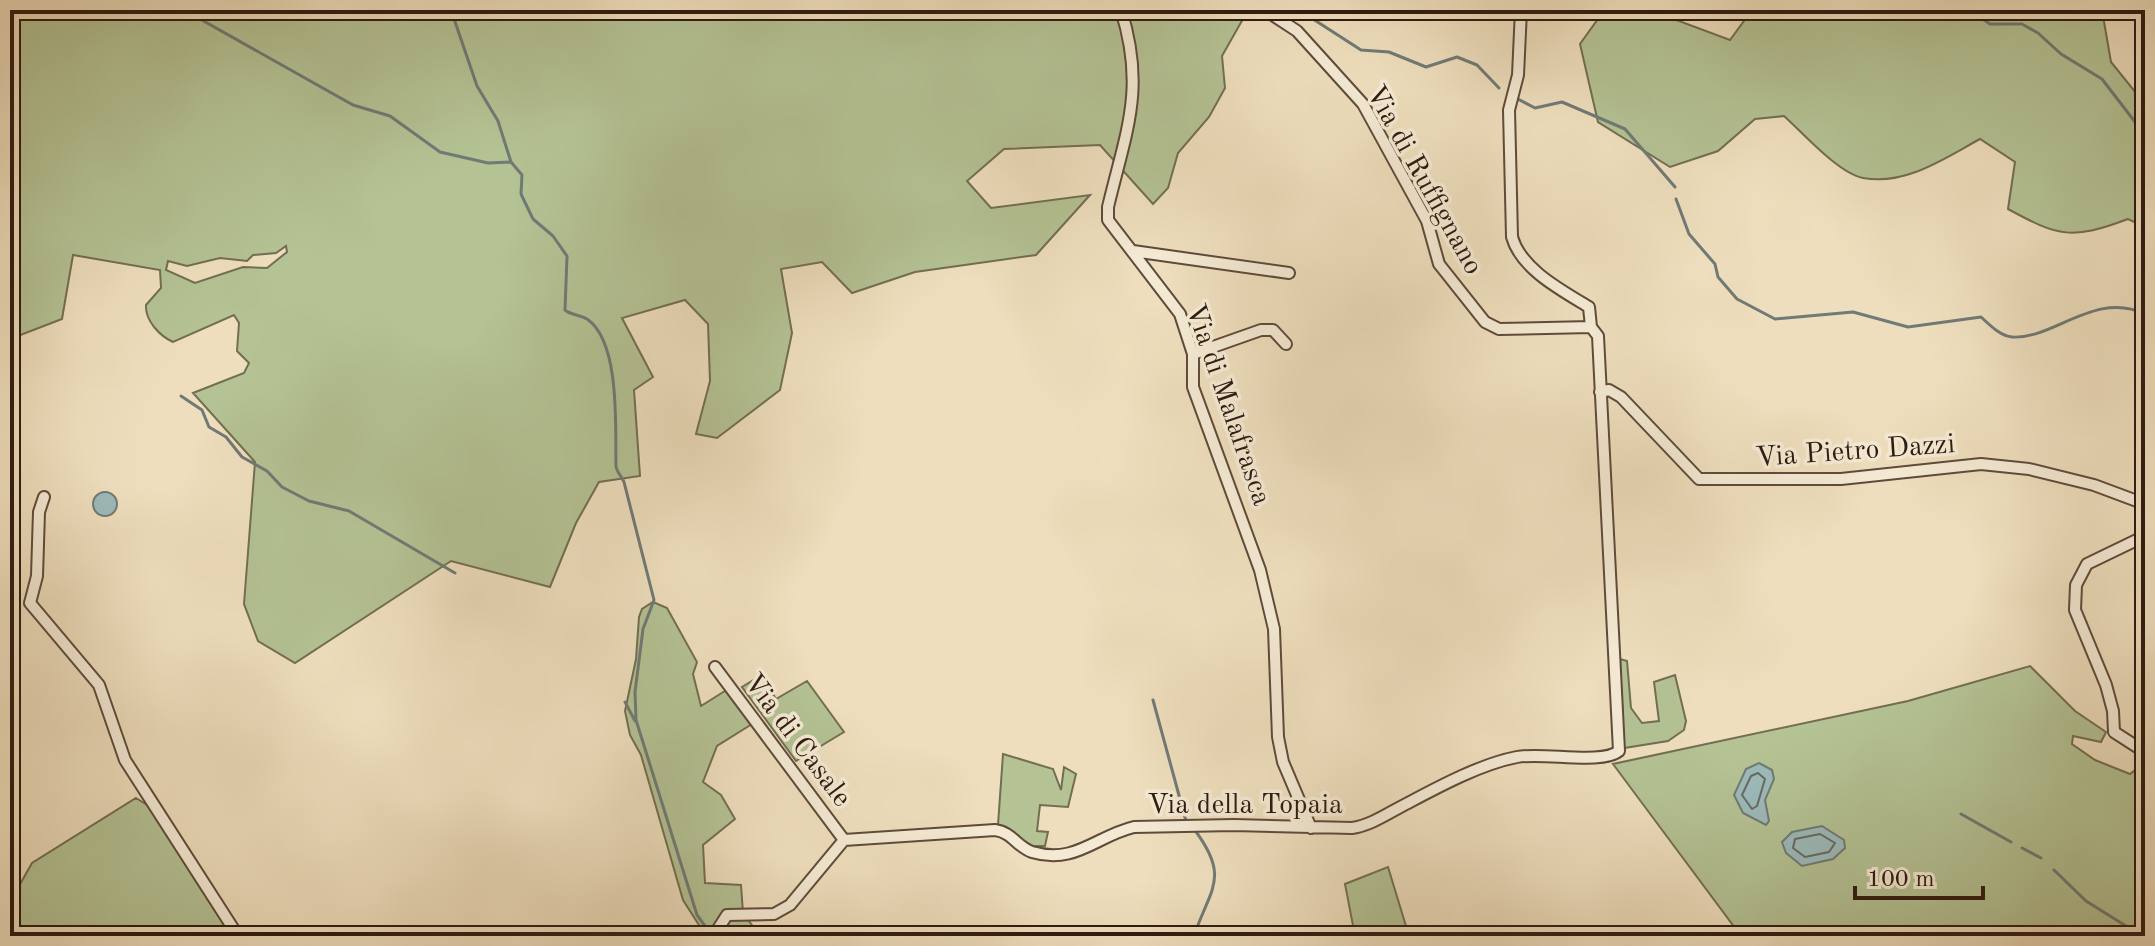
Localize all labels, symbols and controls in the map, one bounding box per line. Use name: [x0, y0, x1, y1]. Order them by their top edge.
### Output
street label: Via di Ruffignano: [1360, 81, 1487, 280]
street label: Via di Malafrasca: [1180, 301, 1275, 509]
street label: Via Pietro Dazzi: [1754, 431, 1956, 473]
street label: Via di Casale: [738, 669, 856, 813]
street label: Via della Topaia: [1147, 792, 1343, 820]
scale bar: [1855, 850, 1983, 900]
text: 100 m: [1867, 868, 1935, 892]

